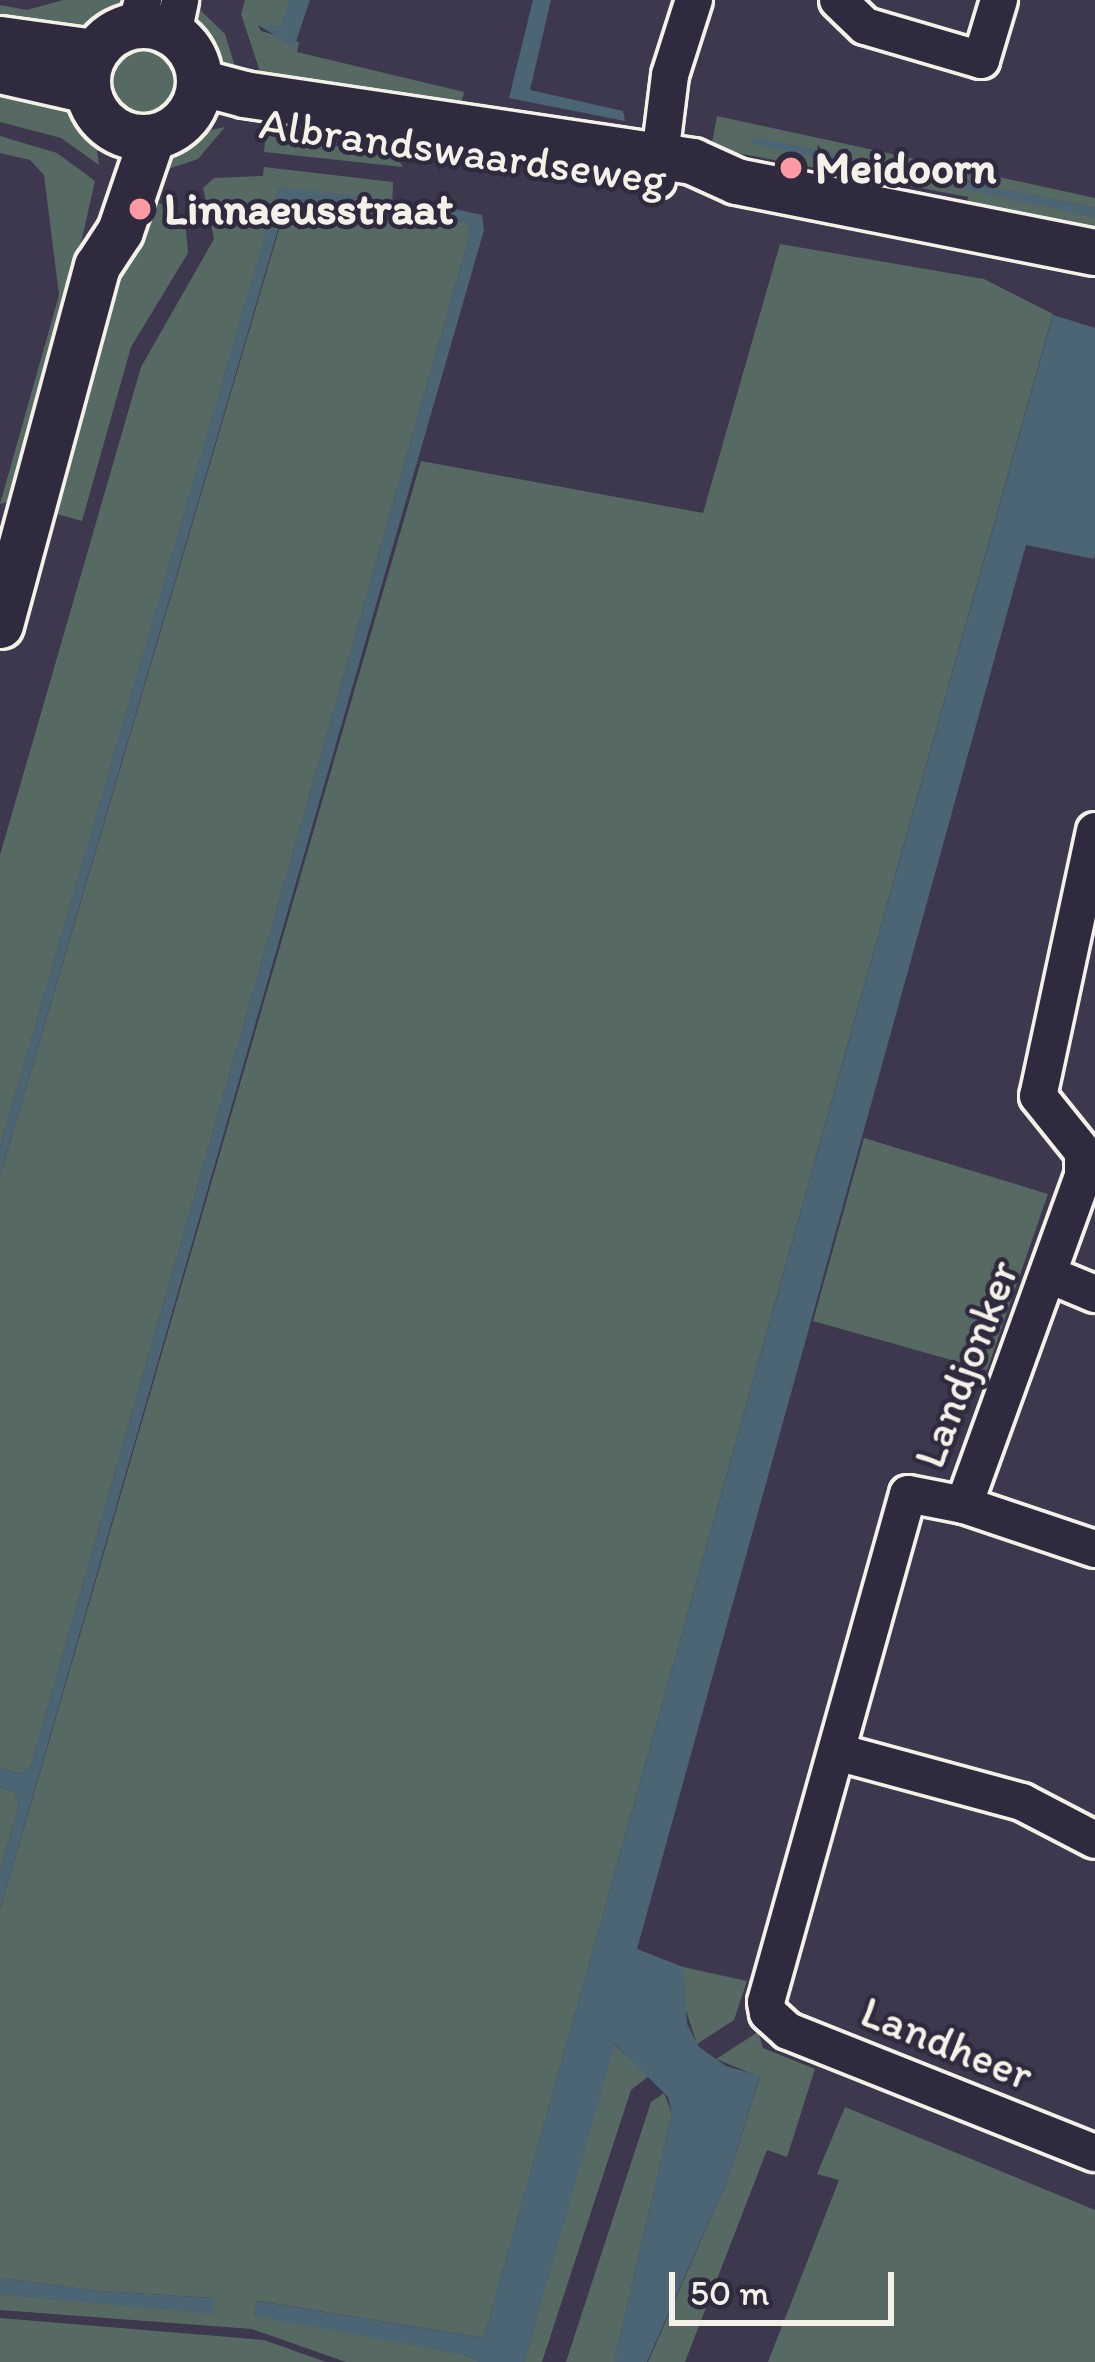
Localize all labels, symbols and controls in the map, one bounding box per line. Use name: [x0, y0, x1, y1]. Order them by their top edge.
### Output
street label: Albrandswaardseweg: [256, 96, 670, 206]
place label: Meidoorn: [815, 141, 997, 195]
marker: Meidoorn: [778, 155, 804, 181]
place label: Linnaeusstraat: [164, 182, 454, 236]
marker: Linnaeusstraat: [127, 196, 153, 222]
street label: Landjonker: [902, 1253, 1030, 1475]
street label: Landheer: [853, 1984, 1041, 2102]
scale bar: [675, 2248, 900, 2322]
text: 50 m: [690, 2271, 769, 2314]

